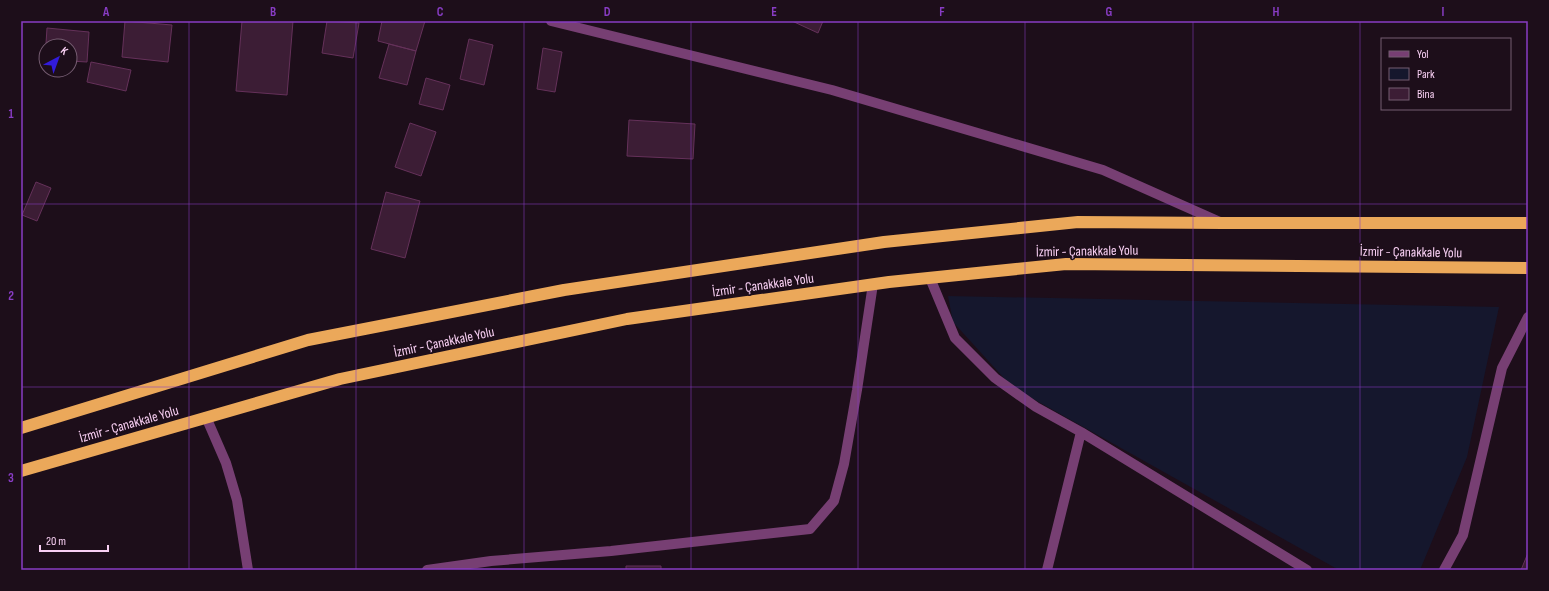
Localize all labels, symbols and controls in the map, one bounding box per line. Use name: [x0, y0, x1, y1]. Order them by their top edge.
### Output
text: A: [102, 4, 110, 20]
text: B: [270, 4, 276, 20]
text: C: [437, 4, 444, 20]
text: D: [604, 4, 611, 20]
text: E: [771, 4, 777, 20]
text: F: [939, 4, 945, 20]
text: G: [1106, 4, 1113, 20]
text: H: [1273, 4, 1280, 20]
text: I: [1442, 4, 1445, 20]
north arrow: [38, 38, 78, 78]
legend: [1381, 38, 1511, 110]
text: K: [58, 44, 71, 58]
text: Yol: [1417, 47, 1429, 62]
text: Park: [1417, 67, 1435, 82]
text: Bina: [1417, 87, 1435, 102]
text: 1: [8, 106, 14, 122]
street label: İzmir - Çanakkale Yolu: [1036, 242, 1138, 260]
street label: İzmir - Çanakkale Yolu: [1360, 243, 1462, 261]
street label: İzmir - Çanakkale Yolu: [711, 269, 815, 301]
text: 2: [8, 288, 14, 304]
street label: İzmir - Çanakkale Yolu: [392, 323, 496, 361]
street label: İzmir - Çanakkale Yolu: [77, 402, 181, 446]
text: 3: [8, 470, 14, 486]
scale bar: [40, 527, 108, 553]
text: 20 m: [46, 534, 66, 549]

